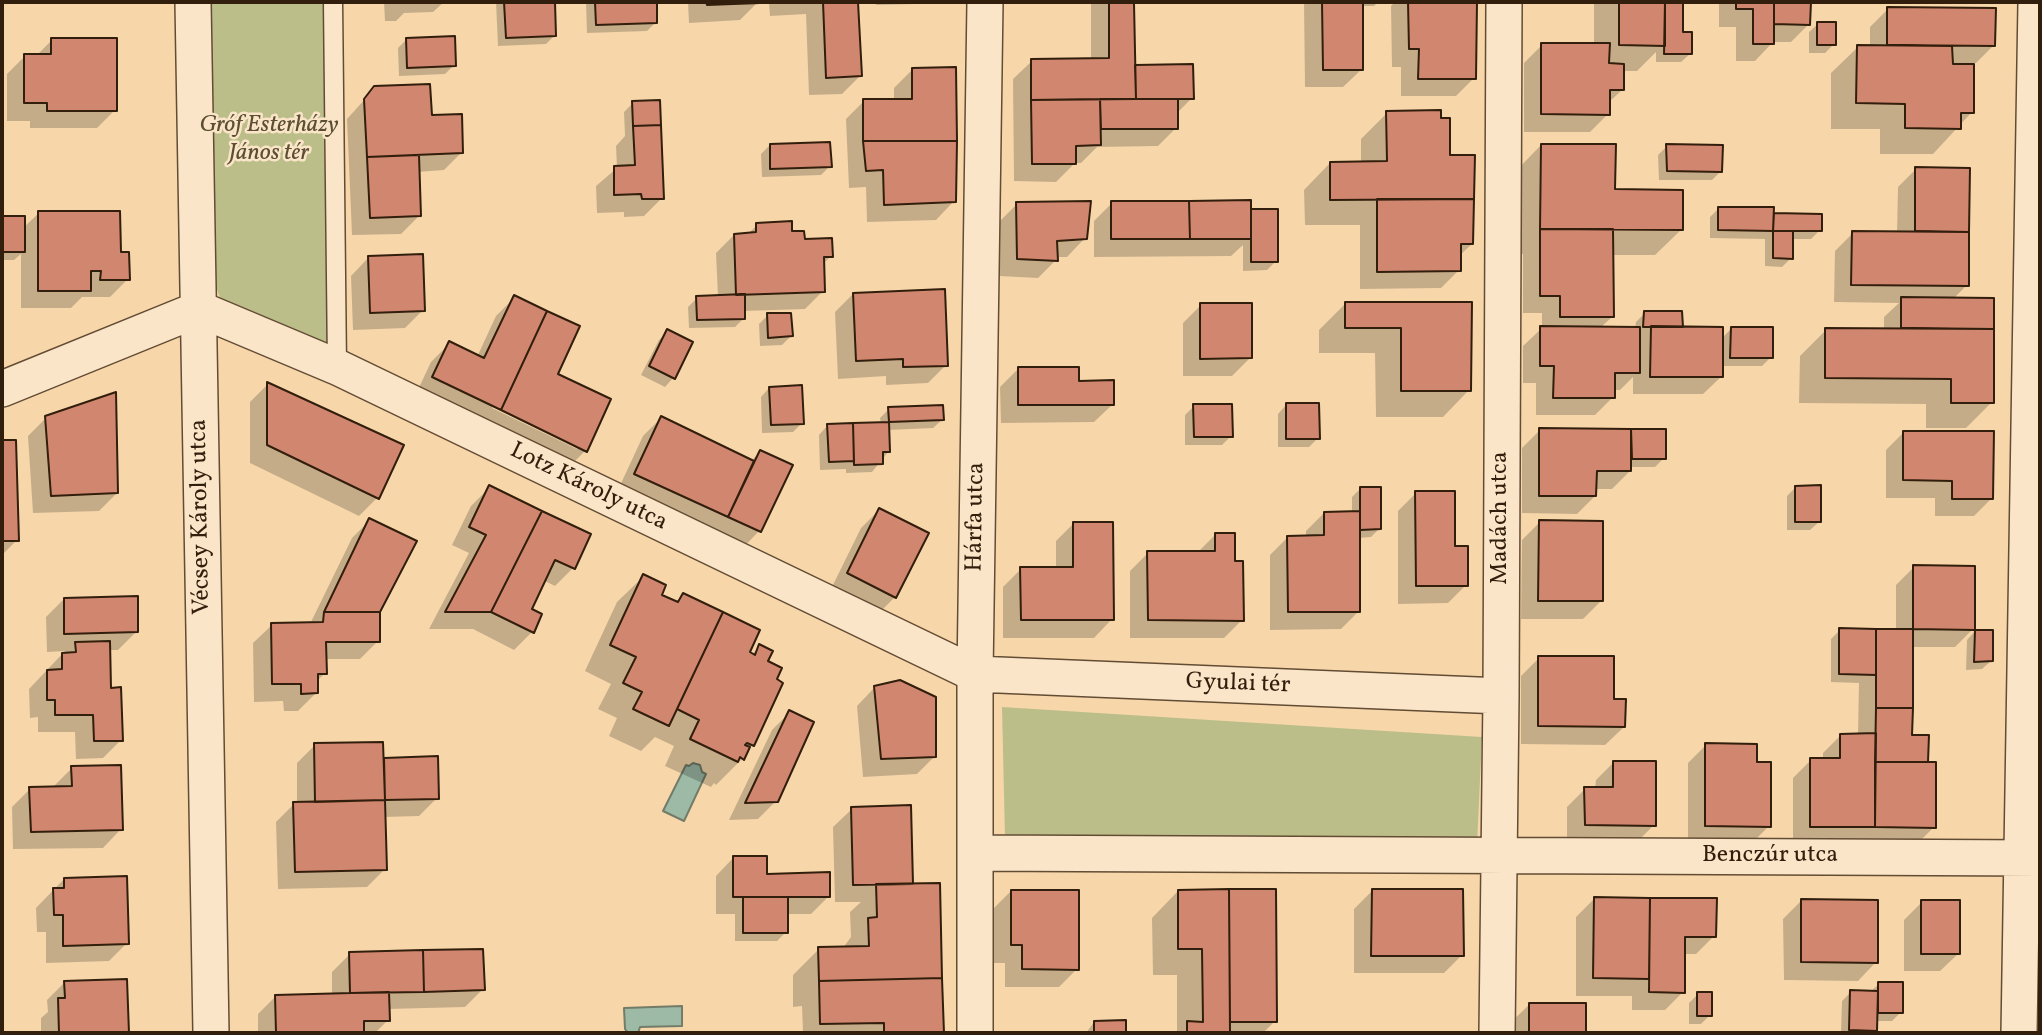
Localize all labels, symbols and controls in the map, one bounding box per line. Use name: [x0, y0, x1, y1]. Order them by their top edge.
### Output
park label: Gróf Esterházy János tér: [199, 113, 339, 169]
street label: Vécsey Károly utca: [186, 419, 218, 615]
street label: Lotz Károly utca: [505, 437, 671, 539]
street label: Madách utca: [1488, 451, 1516, 585]
street label: Hárfa utca: [962, 462, 992, 572]
street label: Gyulai tér: [1185, 669, 1291, 701]
street label: Benczúr utca: [1702, 843, 1838, 871]

